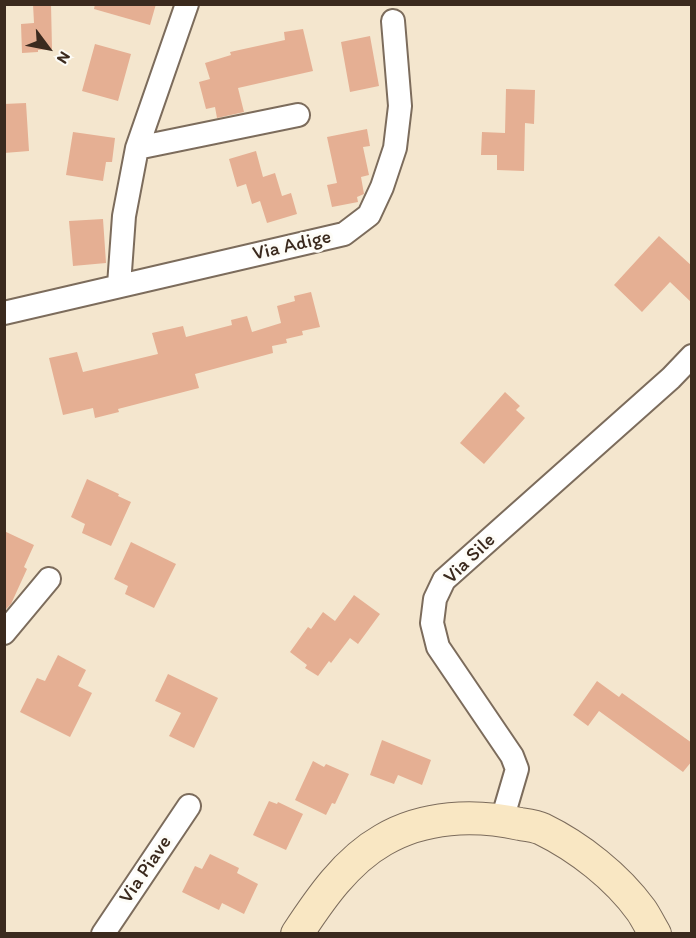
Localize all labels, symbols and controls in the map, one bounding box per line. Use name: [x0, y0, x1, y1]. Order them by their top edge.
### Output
north arrow: [18, 18, 78, 78]
text: N: [53, 48, 75, 67]
street label: Via Adige: [250, 225, 334, 267]
street label: Via Sile: [439, 529, 501, 589]
street label: Via Piave: [115, 832, 177, 908]

